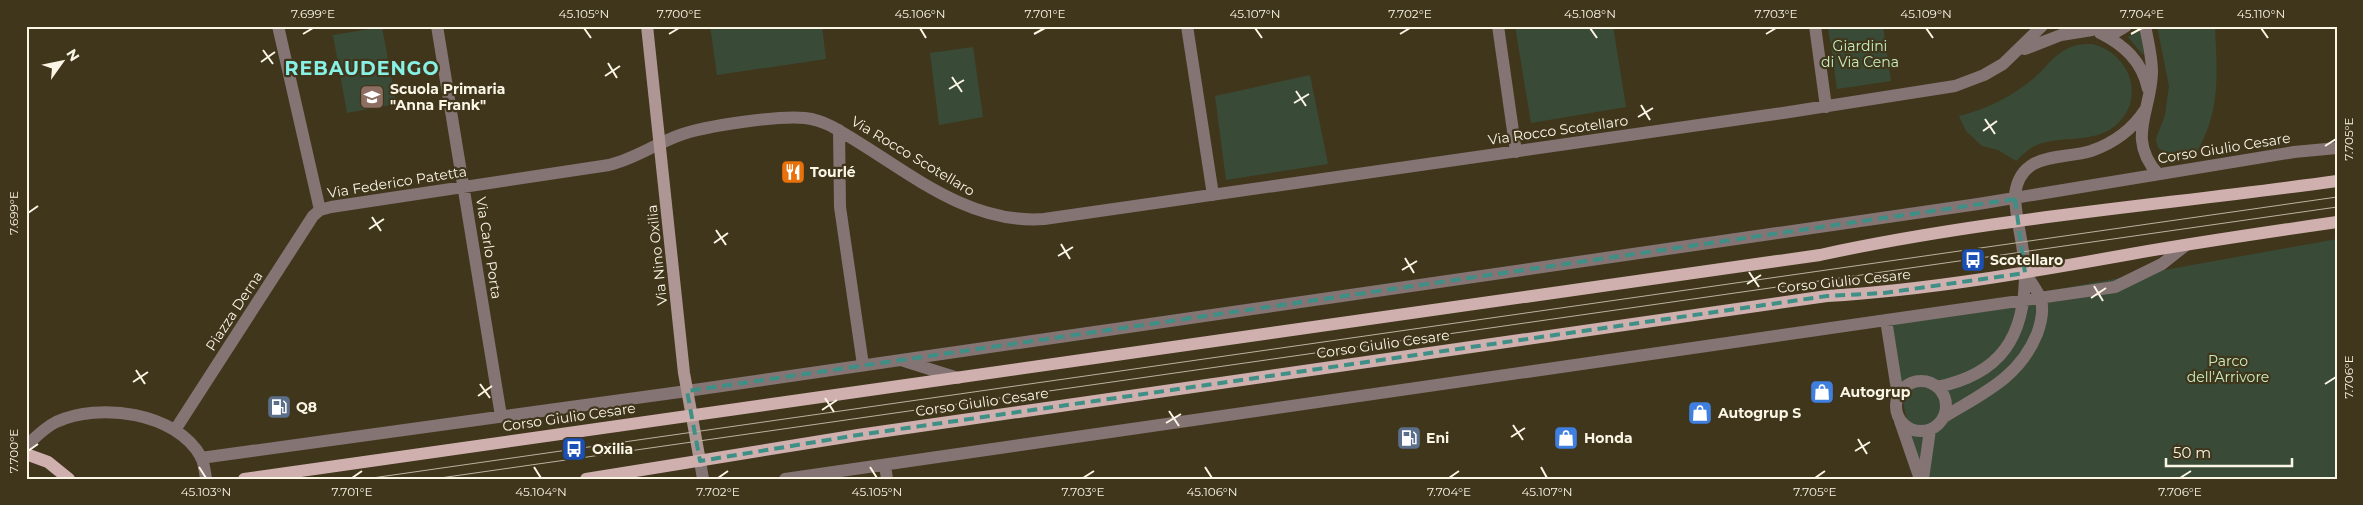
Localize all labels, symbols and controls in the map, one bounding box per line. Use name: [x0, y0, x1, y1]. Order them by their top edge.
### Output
text: 7.699°E: [291, 6, 335, 21]
text: 45.105°N: [559, 6, 609, 21]
text: 7.700°E: [657, 6, 701, 21]
text: 45.106°N: [894, 6, 946, 21]
text: 7.701°E: [1025, 6, 1066, 21]
text: 45.107°N: [1229, 6, 1281, 21]
text: 7.702°E: [1388, 6, 1432, 21]
text: 45.108°N: [1564, 6, 1616, 21]
text: 7.703°E: [1754, 6, 1798, 21]
text: 45.109°N: [1900, 6, 1952, 21]
text: 7.704°E: [2120, 6, 2164, 21]
text: 45.110°N: [2237, 6, 2285, 21]
park label: Giardini di Via Cena: [1821, 37, 1899, 71]
north arrow: [38, 38, 88, 88]
text: N: [62, 45, 84, 65]
district label: REBAUDENGO: [285, 57, 439, 80]
place label: Scuola Primaria "Anna Frank": [390, 80, 505, 114]
school or university icon: Scuola Primaria "Anna Frank": [359, 84, 385, 110]
street label: Via Rocco Scotellaro: [1487, 111, 1629, 149]
street label: Via Rocco Scotellaro: [848, 112, 978, 200]
text: 7.705°E: [2341, 117, 2356, 161]
street label: Corso Giulio Cesare: [2156, 129, 2292, 167]
restaurant icon: Tourlé: [780, 159, 806, 185]
street label: Via Federico Patetta: [326, 162, 468, 202]
place label: Tourlé: [810, 163, 856, 181]
text: 7.699°E: [6, 191, 21, 235]
street label: Via Carlo Porta: [472, 196, 506, 300]
street label: Via Nino Oxilia: [643, 204, 671, 306]
bus stop icon: Scotellaro: [1960, 247, 1986, 273]
place label: Scotellaro: [1990, 251, 2063, 269]
street label: Corso Giulio Cesare: [1776, 265, 1912, 297]
street label: Piazza Derna: [202, 268, 266, 354]
street label: Corso Giulio Cesare: [1315, 326, 1451, 362]
park label: Parco dell'Arrivore: [2187, 352, 2269, 386]
text: 7.706°E: [2341, 355, 2356, 399]
shop icon: Autogrup: [1809, 379, 1835, 405]
place label: Autogrup: [1839, 383, 1911, 401]
street label: Corso Giulio Cesare: [914, 384, 1050, 420]
fuel station icon: Q8: [266, 394, 292, 420]
place label: Q8: [296, 398, 317, 416]
street label: Corso Giulio Cesare: [501, 399, 637, 435]
shop icon: Autogrup S: [1687, 400, 1713, 426]
place label: Autogrup S: [1717, 404, 1801, 422]
fuel station icon: Eni: [1396, 425, 1422, 451]
shop icon: Honda: [1553, 425, 1579, 451]
text: 7.700°E: [6, 429, 21, 473]
place label: Eni: [1426, 429, 1449, 447]
place label: Honda: [1584, 429, 1633, 447]
scale bar: [2166, 435, 2292, 467]
bus stop icon: Oxilia: [561, 436, 587, 462]
place label: Oxilia: [592, 440, 633, 458]
text: 50 m: [2173, 443, 2211, 462]
text: 45.103°N: [181, 484, 231, 499]
text: 7.701°E: [332, 484, 373, 499]
text: 45.104°N: [515, 484, 567, 499]
text: 7.702°E: [696, 484, 740, 499]
text: 45.105°N: [852, 484, 902, 499]
text: 7.703°E: [1061, 484, 1105, 499]
text: 45.106°N: [1186, 484, 1238, 499]
text: 7.704°E: [1427, 484, 1471, 499]
text: 45.107°N: [1521, 484, 1573, 499]
text: 7.705°E: [1793, 484, 1837, 499]
text: 7.706°E: [2158, 484, 2202, 499]

